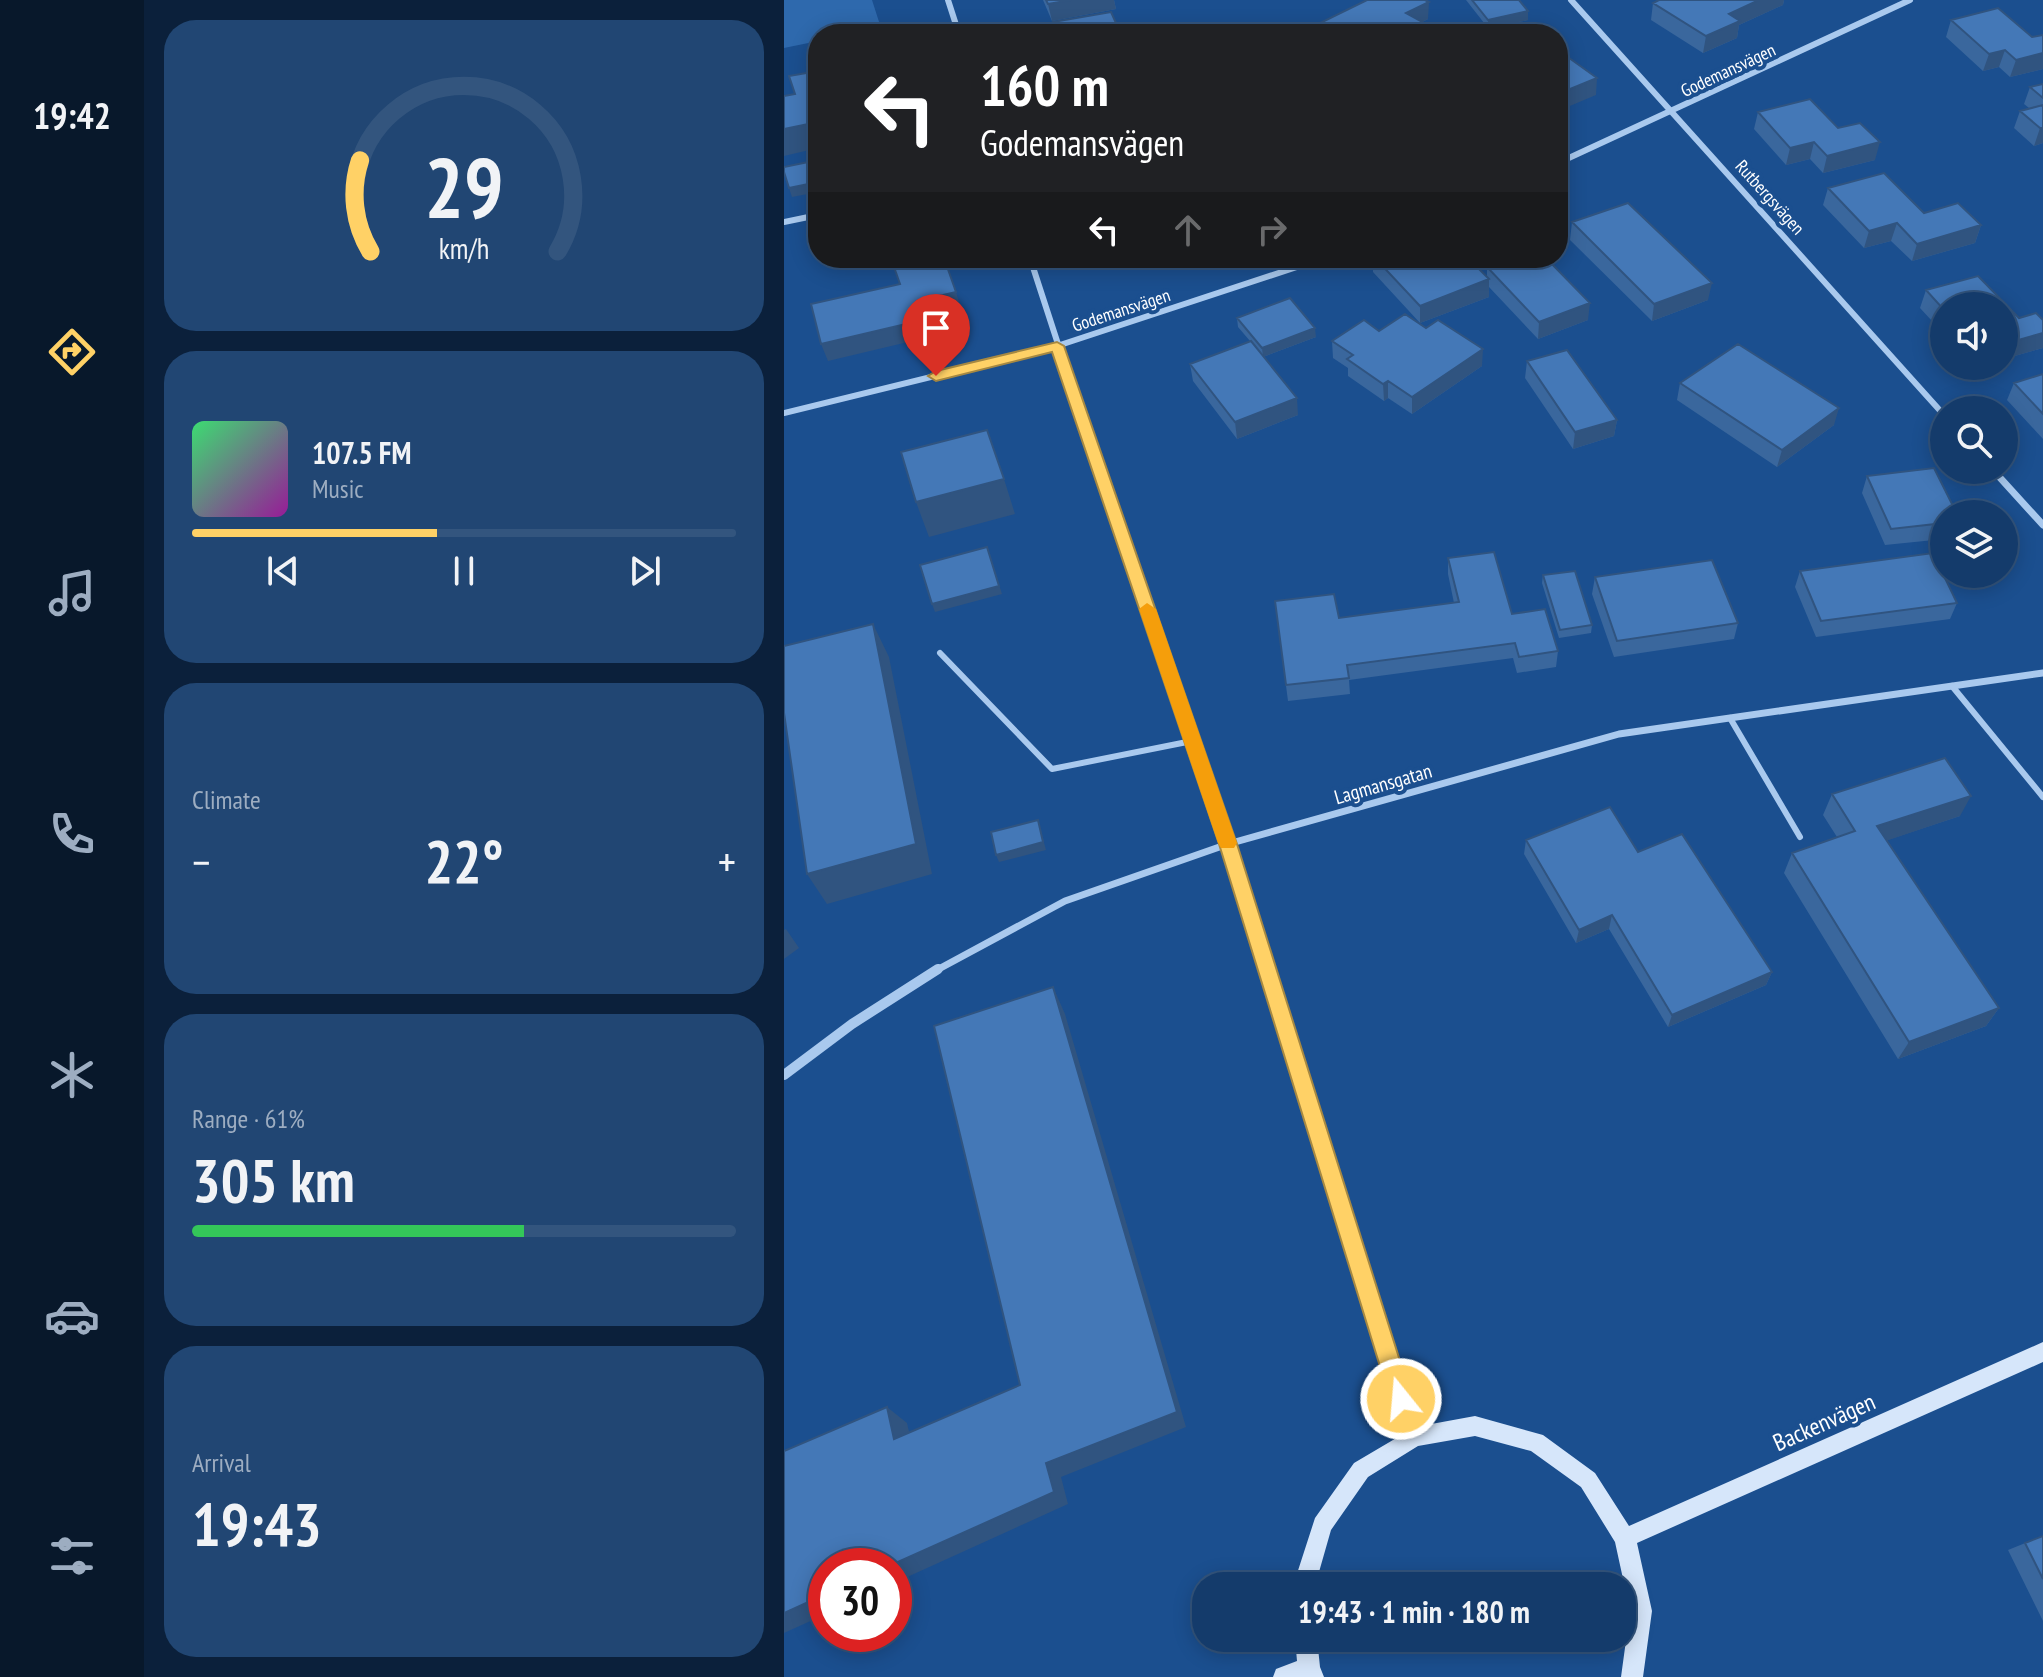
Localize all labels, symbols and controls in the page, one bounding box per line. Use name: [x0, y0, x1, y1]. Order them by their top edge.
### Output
street label: Godemansvägen: [1677, 38, 1779, 102]
text: 160 m: [980, 49, 1109, 121]
icon: left: [848, 56, 952, 160]
text: 19:42: [33, 92, 111, 139]
text: Godemansvägen: [980, 119, 1184, 166]
text: 29: [424, 132, 504, 240]
street label: Rutbergsvägen: [1730, 155, 1810, 239]
icon: left: [1082, 208, 1126, 252]
icon: ahead: [1166, 208, 1210, 252]
icon: right: [1250, 208, 1294, 252]
text: km/h: [439, 230, 489, 267]
street label: Godemansvägen: [1069, 283, 1173, 337]
map controls: [1930, 292, 2018, 588]
button: sound: [1930, 292, 2018, 380]
pin: [902, 294, 970, 376]
icon: arrive: [914, 306, 958, 350]
icon: directions: [44, 324, 100, 380]
button: search: [1930, 396, 2018, 484]
text: 107.5 FM: [312, 433, 411, 472]
text: Music: [312, 472, 364, 505]
button: layers: [1930, 500, 2018, 588]
icon: previous: [261, 549, 305, 593]
icon: pause: [442, 549, 486, 593]
icon: next: [623, 549, 667, 593]
icon: music: [44, 565, 100, 621]
street label: Lagmansgatan: [1331, 758, 1435, 810]
text: Climate: [192, 783, 261, 816]
icon: phone: [44, 806, 100, 862]
text: 22°: [424, 822, 504, 900]
text: −: [192, 833, 210, 890]
text: +: [718, 833, 736, 890]
icon: climate: [44, 1047, 100, 1103]
text: Range · 61%: [192, 1102, 305, 1135]
text: 305 km: [192, 1141, 355, 1219]
icon: car: [44, 1288, 100, 1344]
position arrow: [1359, 1357, 1443, 1441]
street label: Backenvägen: [1768, 1386, 1880, 1458]
text: Arrival: [192, 1446, 251, 1479]
text: 19:43: [192, 1485, 322, 1563]
icon: filters: [44, 1528, 100, 1584]
speed limit sign: 30: [808, 1548, 912, 1652]
text: 19:43 · 1 min · 180 m: [1298, 1592, 1530, 1631]

